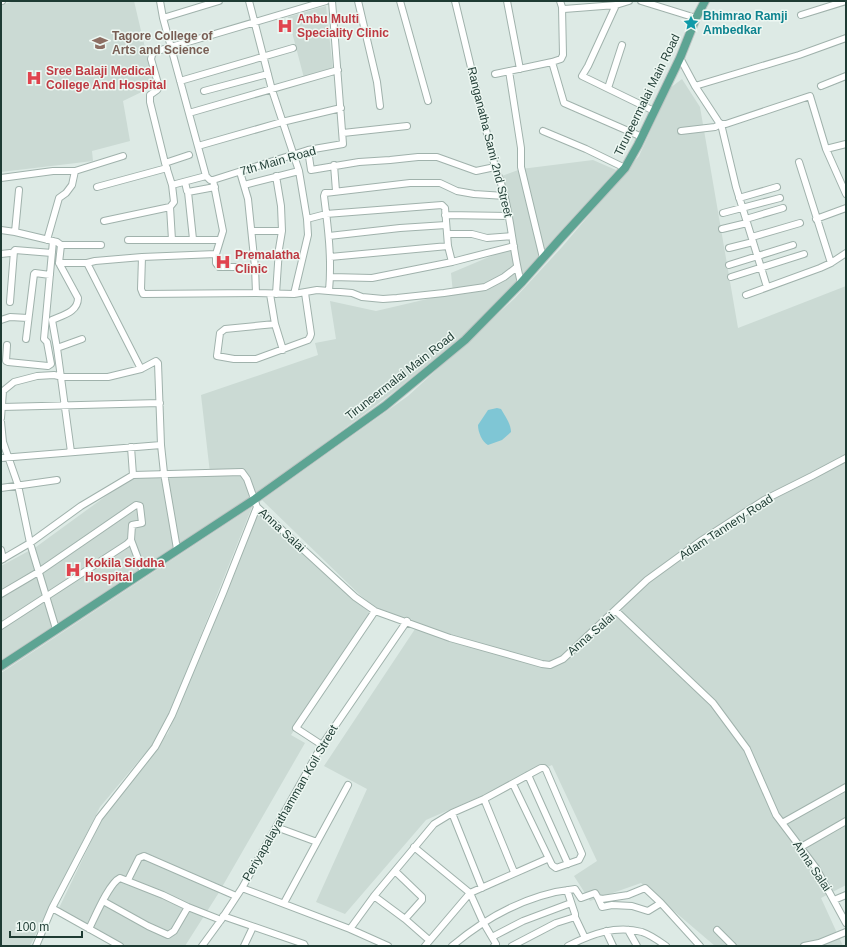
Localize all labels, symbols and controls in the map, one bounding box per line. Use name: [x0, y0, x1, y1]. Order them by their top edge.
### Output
place label: Bhimrao Ramji Ambedkar: [703, 9, 788, 37]
place label: Anbu Multi Speciality Clinic: [297, 12, 389, 40]
place icon: Bhimrao Ramji Ambedkar: [682, 14, 700, 32]
hospital icon: Anbu Multi Speciality Clinic: [276, 17, 294, 35]
place label: Tagore College of Arts and Science: [112, 29, 213, 57]
street label: Tiruneermalai Main Road: [611, 32, 683, 158]
school or university icon: Tagore College of Arts and Science: [91, 34, 109, 52]
place label: Sree Balaji Medical College And Hospital: [46, 64, 166, 92]
street label: Ranganatha Sami 2nd Street: [464, 65, 516, 219]
hospital icon: Sree Balaji Medical College And Hospital: [25, 69, 43, 87]
street label: 7th Main Road: [239, 144, 317, 178]
place label: Premalatha Clinic: [235, 248, 300, 276]
hospital icon: Premalatha Clinic: [214, 253, 232, 271]
street label: Tiruneermalai Main Road: [343, 329, 457, 423]
street label: Adam Tannery Road: [676, 491, 776, 563]
street label: Anna Salai: [256, 505, 308, 555]
place label: Kokila Siddha Hospital: [85, 556, 165, 584]
hospital icon: Kokila Siddha Hospital: [64, 561, 82, 579]
street label: Anna Salai: [565, 610, 617, 658]
street label: Periyapalayathamman Koil Street: [239, 722, 341, 884]
street label: Anna Salai: [790, 838, 834, 894]
scale bar: [10, 913, 82, 939]
text: 100 m: [16, 920, 49, 934]

